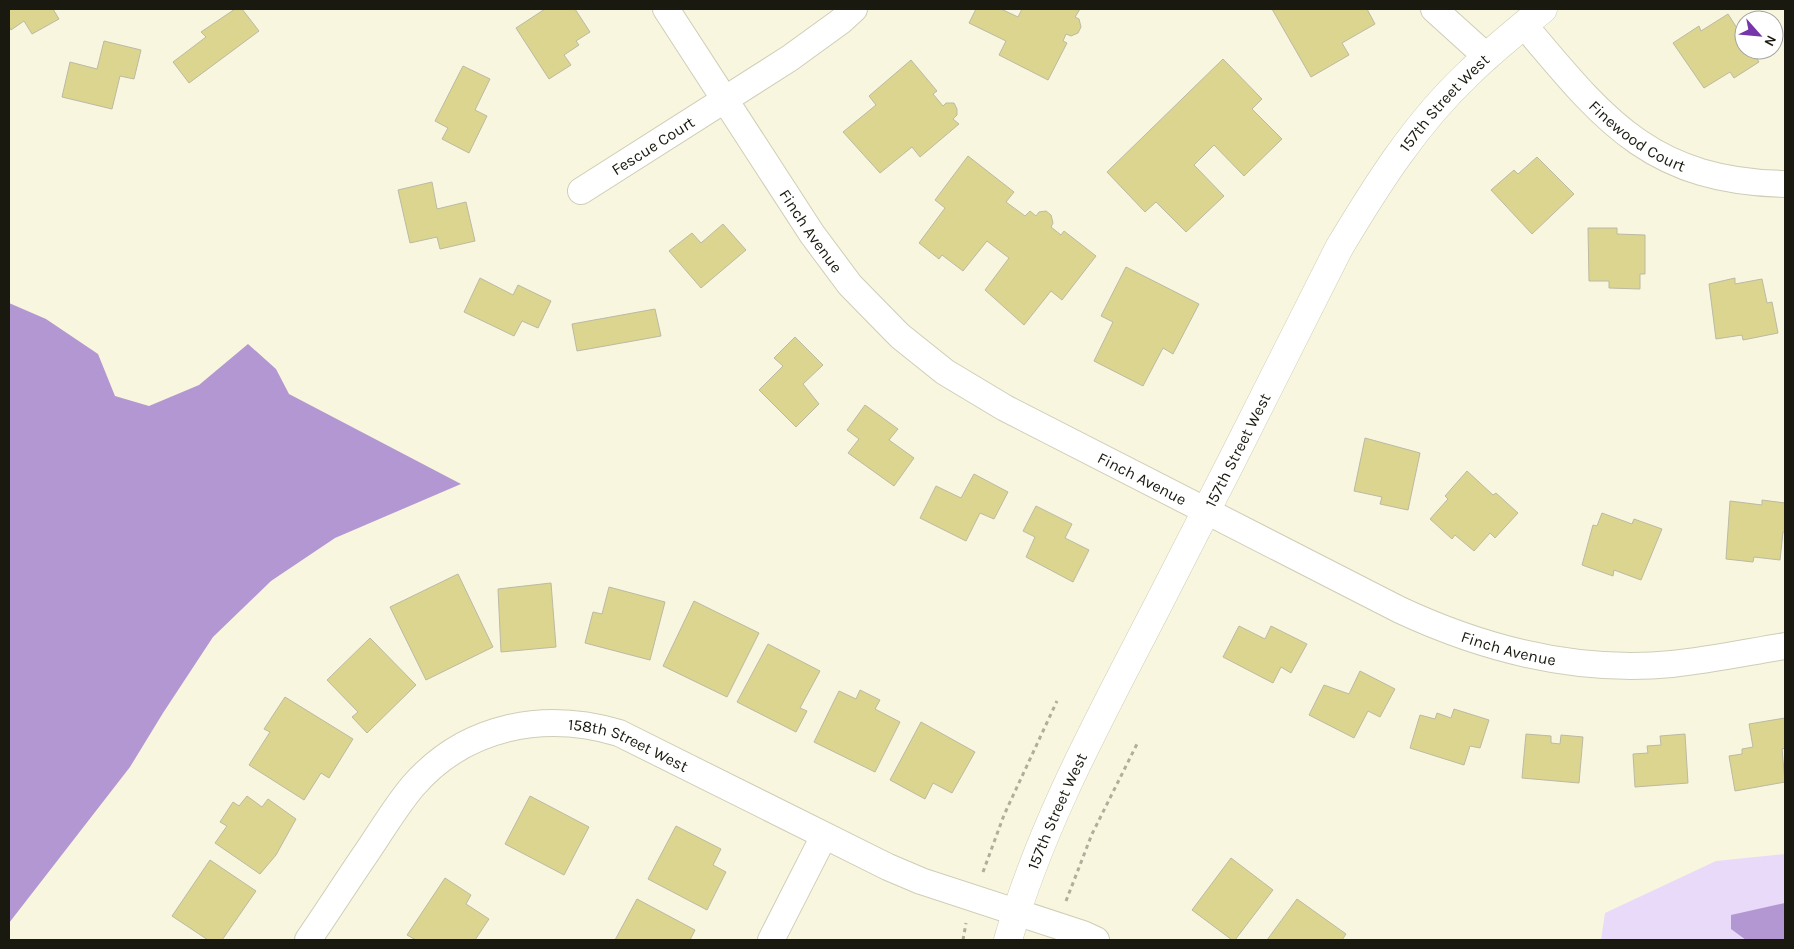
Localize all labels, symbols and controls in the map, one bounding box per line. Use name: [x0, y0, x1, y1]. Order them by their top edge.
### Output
north arrow: [1734, 10, 1784, 60]
text: N: [1760, 32, 1780, 49]
street label: 157th Street West: [1395, 49, 1493, 155]
street label: Finewood Court: [1585, 96, 1688, 175]
street label: Fescue Court: [608, 112, 698, 179]
street label: Finch Avenue: [776, 185, 847, 276]
street label: 157th Street West: [1200, 390, 1274, 510]
street label: Finch Avenue: [1095, 448, 1190, 509]
street label: Finch Avenue: [1459, 626, 1558, 669]
street label: 158th Street West: [567, 714, 691, 775]
street label: 157th Street West: [1023, 749, 1091, 872]

